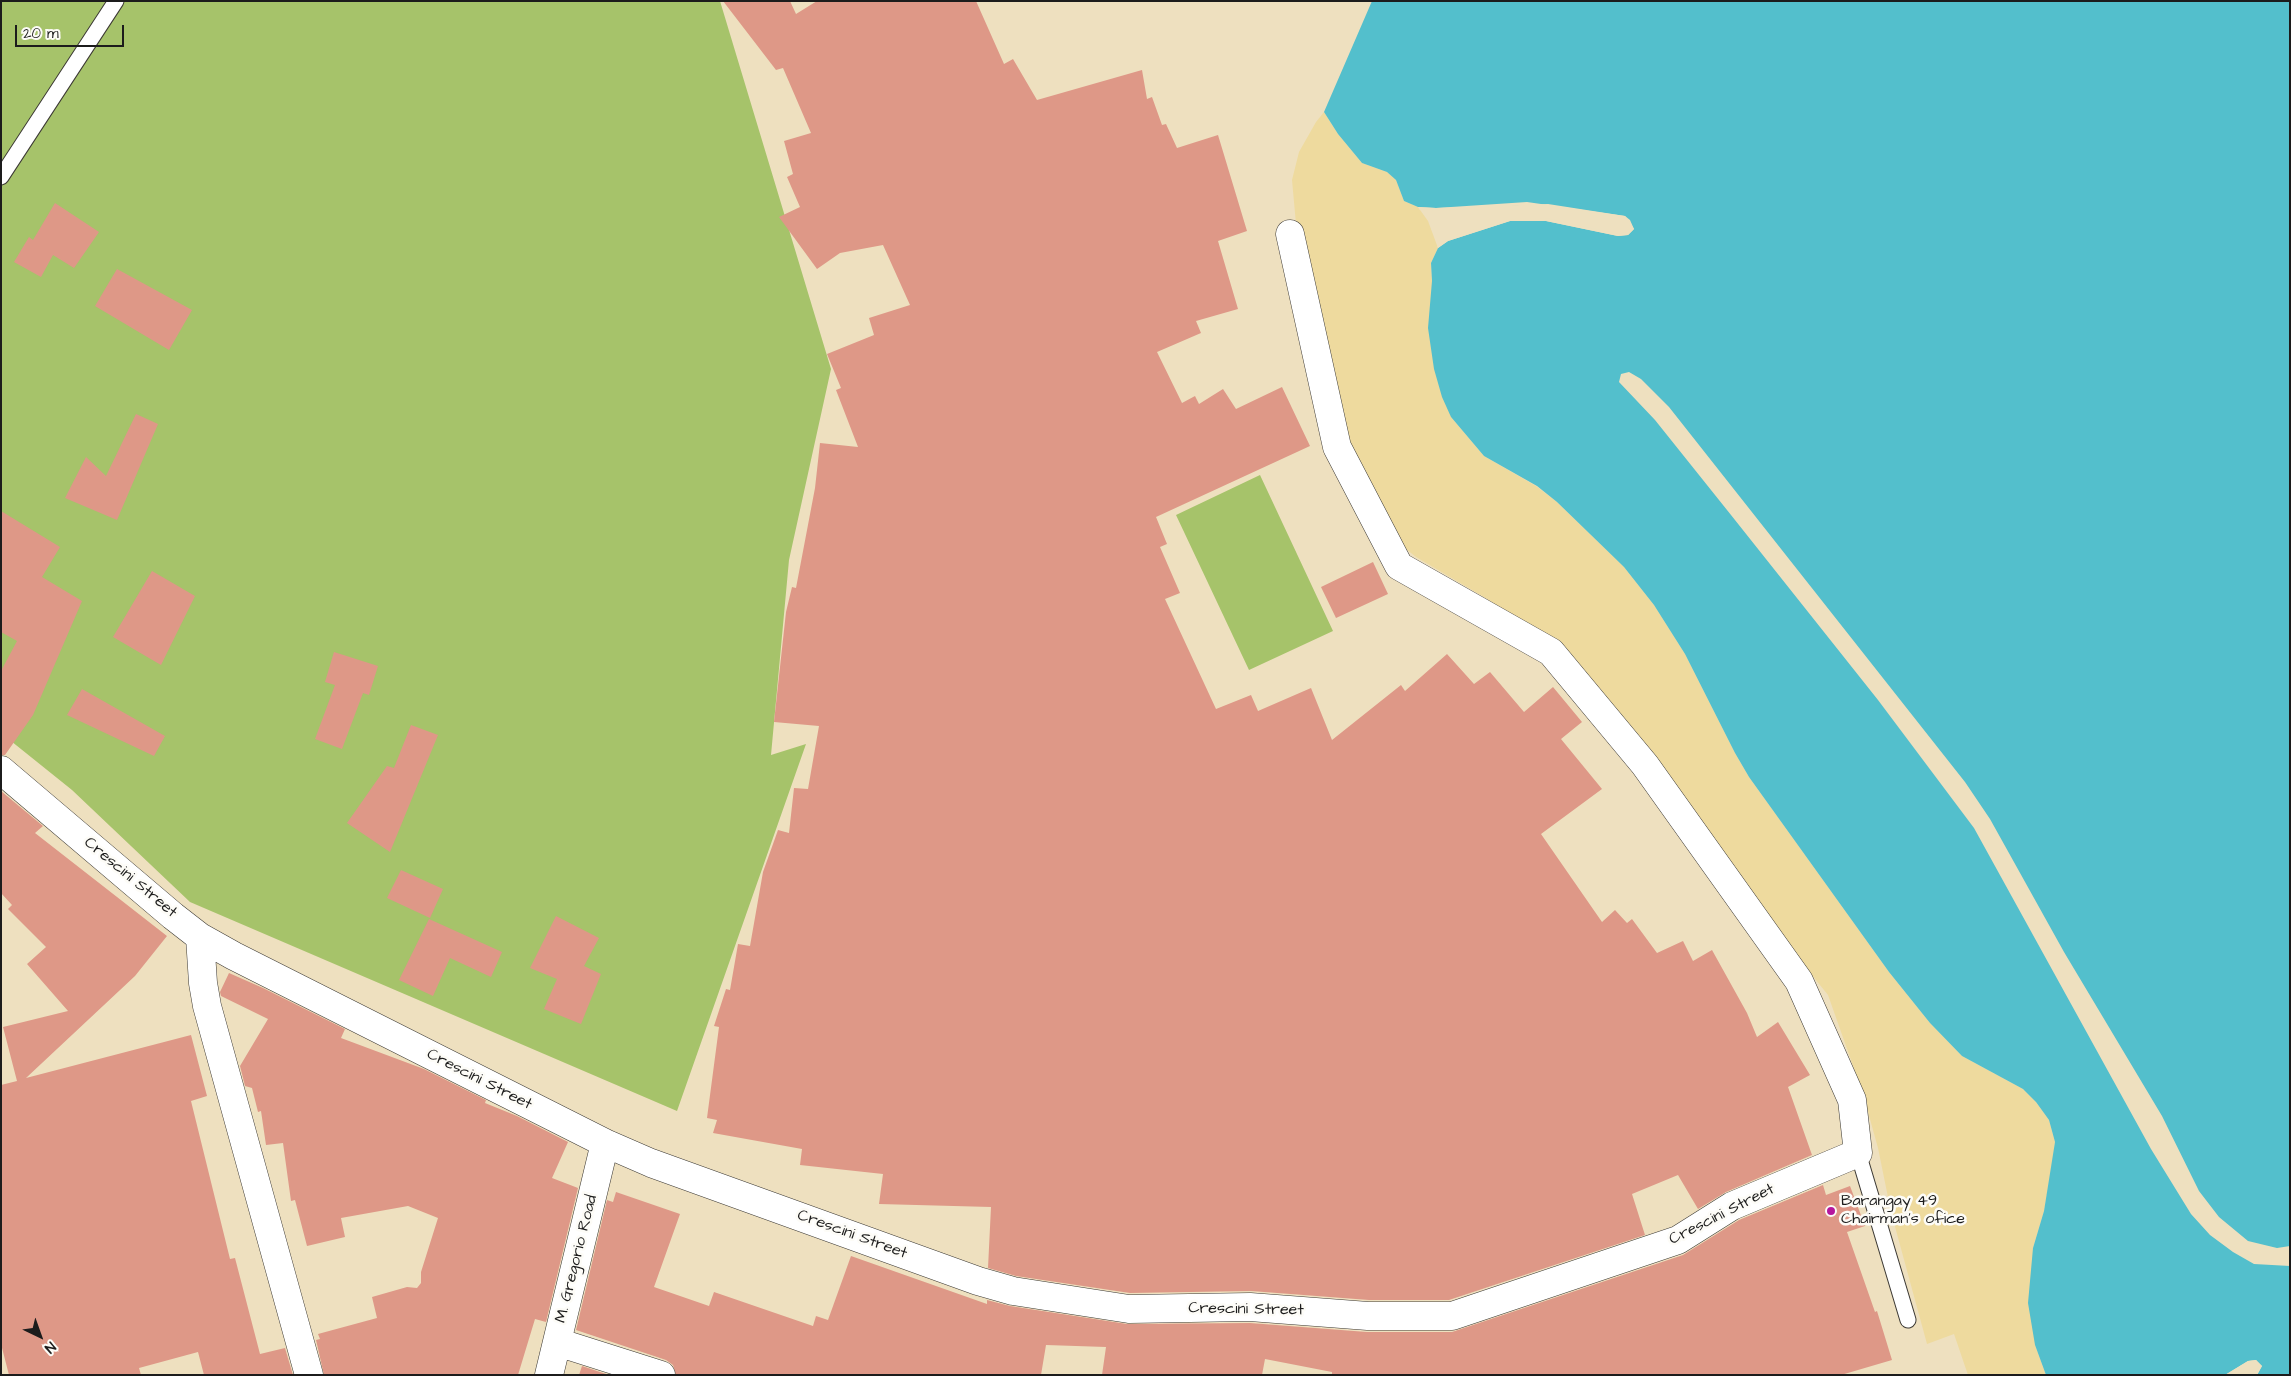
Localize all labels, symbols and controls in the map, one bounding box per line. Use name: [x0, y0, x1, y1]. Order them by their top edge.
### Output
scale bar: [18, 15, 126, 47]
text: 20 m: [23, 23, 59, 44]
street label: Crescini Street: [80, 833, 180, 923]
street label: Crescini Street: [423, 1045, 535, 1115]
street label: Crescini Street: [1666, 1180, 1778, 1250]
place label: Barangay 49 Chairman's ofice: [1841, 1192, 1965, 1230]
street label: M. Gregorio Road: [552, 1193, 602, 1325]
marker: Barangay 49 Chairman's ofice: [1825, 1205, 1837, 1217]
street label: Crescini Street: [794, 1206, 910, 1264]
street label: Crescini Street: [1188, 1299, 1304, 1321]
north arrow: [15, 1311, 65, 1361]
text: N: [40, 1337, 60, 1358]

